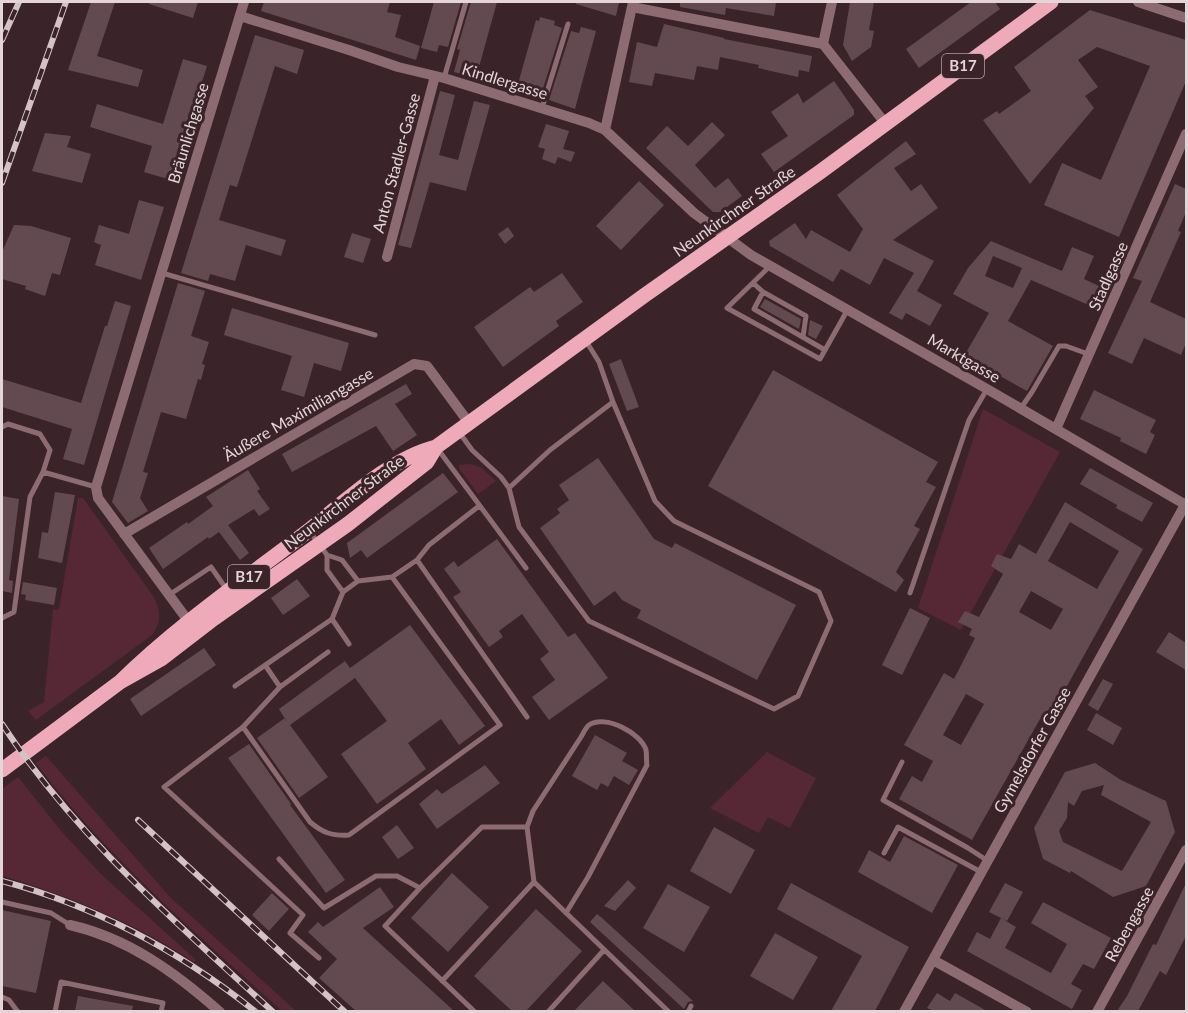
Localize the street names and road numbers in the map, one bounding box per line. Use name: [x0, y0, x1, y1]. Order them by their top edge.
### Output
road number: B17: [942, 54, 984, 78]
street label: Kindlergasse: [460, 58, 550, 103]
street label: Bräunlichgasse: [163, 80, 212, 186]
street label: Anton Stadler-Gasse: [368, 91, 423, 235]
street label: Neunkirchner Straße: [669, 161, 798, 260]
street label: Stadlgasse: [1084, 238, 1131, 313]
street label: Marktgasse: [924, 329, 1004, 386]
street label: Äußere Maximiliangasse: [219, 363, 376, 464]
street label: Neunkirchner Straße: [280, 450, 407, 553]
road number: B17: [228, 565, 270, 589]
street label: Gymelsdorfer Gasse: [989, 683, 1074, 816]
street label: Rebengasse: [1100, 883, 1157, 965]

